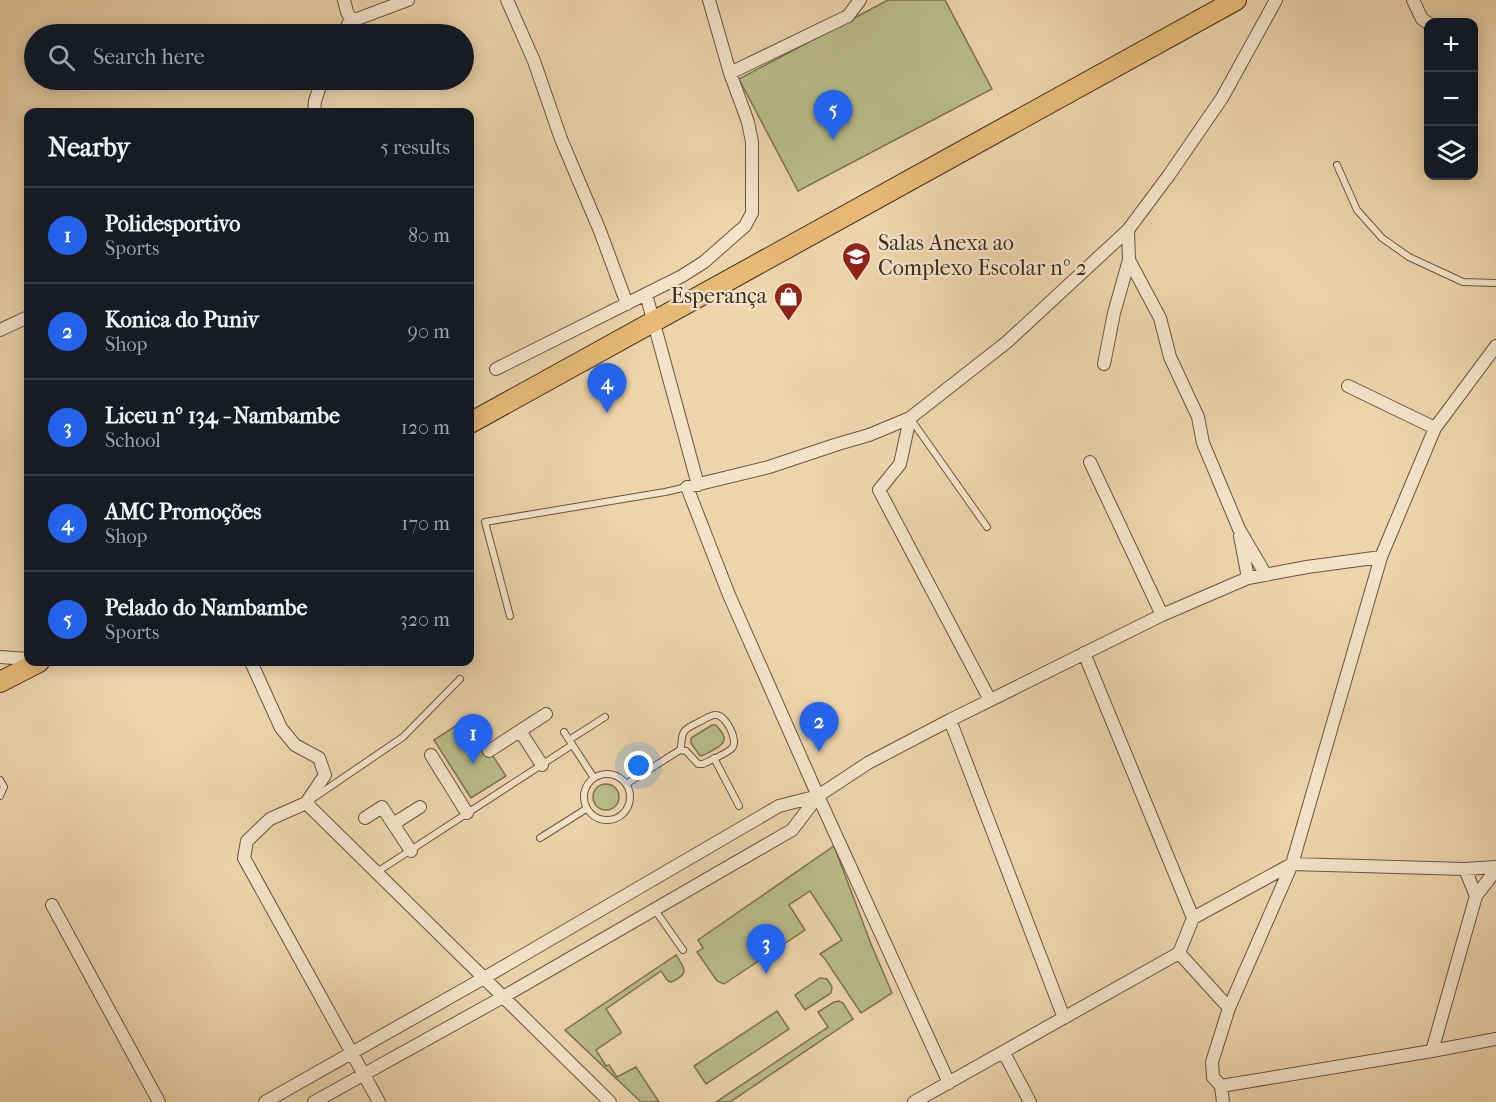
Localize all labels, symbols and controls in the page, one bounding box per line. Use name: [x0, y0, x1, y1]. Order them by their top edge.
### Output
map controls: [1424, 18, 1478, 180]
button: +: [1424, 18, 1478, 72]
search box: [24, 24, 474, 90]
icon: search: [45, 41, 78, 74]
text: Search here: [93, 44, 205, 70]
button: −: [1424, 72, 1478, 126]
pin: 5: [814, 90, 852, 140]
button: layers: [1424, 126, 1478, 180]
text: Nearby: [48, 132, 130, 163]
text: 5 results: [380, 136, 450, 159]
text: Polidesportivo: [105, 211, 240, 237]
text: 1: [64, 224, 71, 247]
text: 80 m: [408, 224, 450, 247]
place label: Salas Anexa ao Complexo Escolar nº 2: [878, 230, 1087, 281]
text: Sports: [105, 237, 159, 260]
school or university icon: Salas Anexa ao Complexo Escolar nº 2: [841, 240, 873, 282]
shop icon: Esperança: [772, 280, 804, 322]
place label: Esperança: [671, 283, 768, 309]
text: Konica do Puniv: [105, 307, 259, 333]
text: 2: [62, 320, 73, 343]
text: 90 m: [408, 320, 450, 343]
text: Shop: [105, 333, 147, 356]
pin: 4: [588, 364, 626, 413]
text: Liceu nº 134 - Nambambe: [105, 403, 340, 429]
text: 3: [63, 416, 72, 439]
text: 120 m: [401, 416, 450, 439]
text: School: [105, 429, 161, 452]
text: AMC Promoções: [105, 499, 261, 525]
text: 4: [62, 512, 73, 535]
text: 170 m: [401, 512, 450, 535]
text: Shop: [105, 525, 147, 548]
text: Pelado do Nambambe: [105, 595, 307, 621]
text: 5: [63, 608, 72, 631]
text: 320 m: [400, 608, 450, 631]
text: Sports: [105, 621, 159, 644]
pin: 2: [800, 702, 838, 752]
pin: 1: [454, 714, 492, 764]
your location: [624, 751, 653, 780]
pin: 3: [746, 924, 786, 974]

